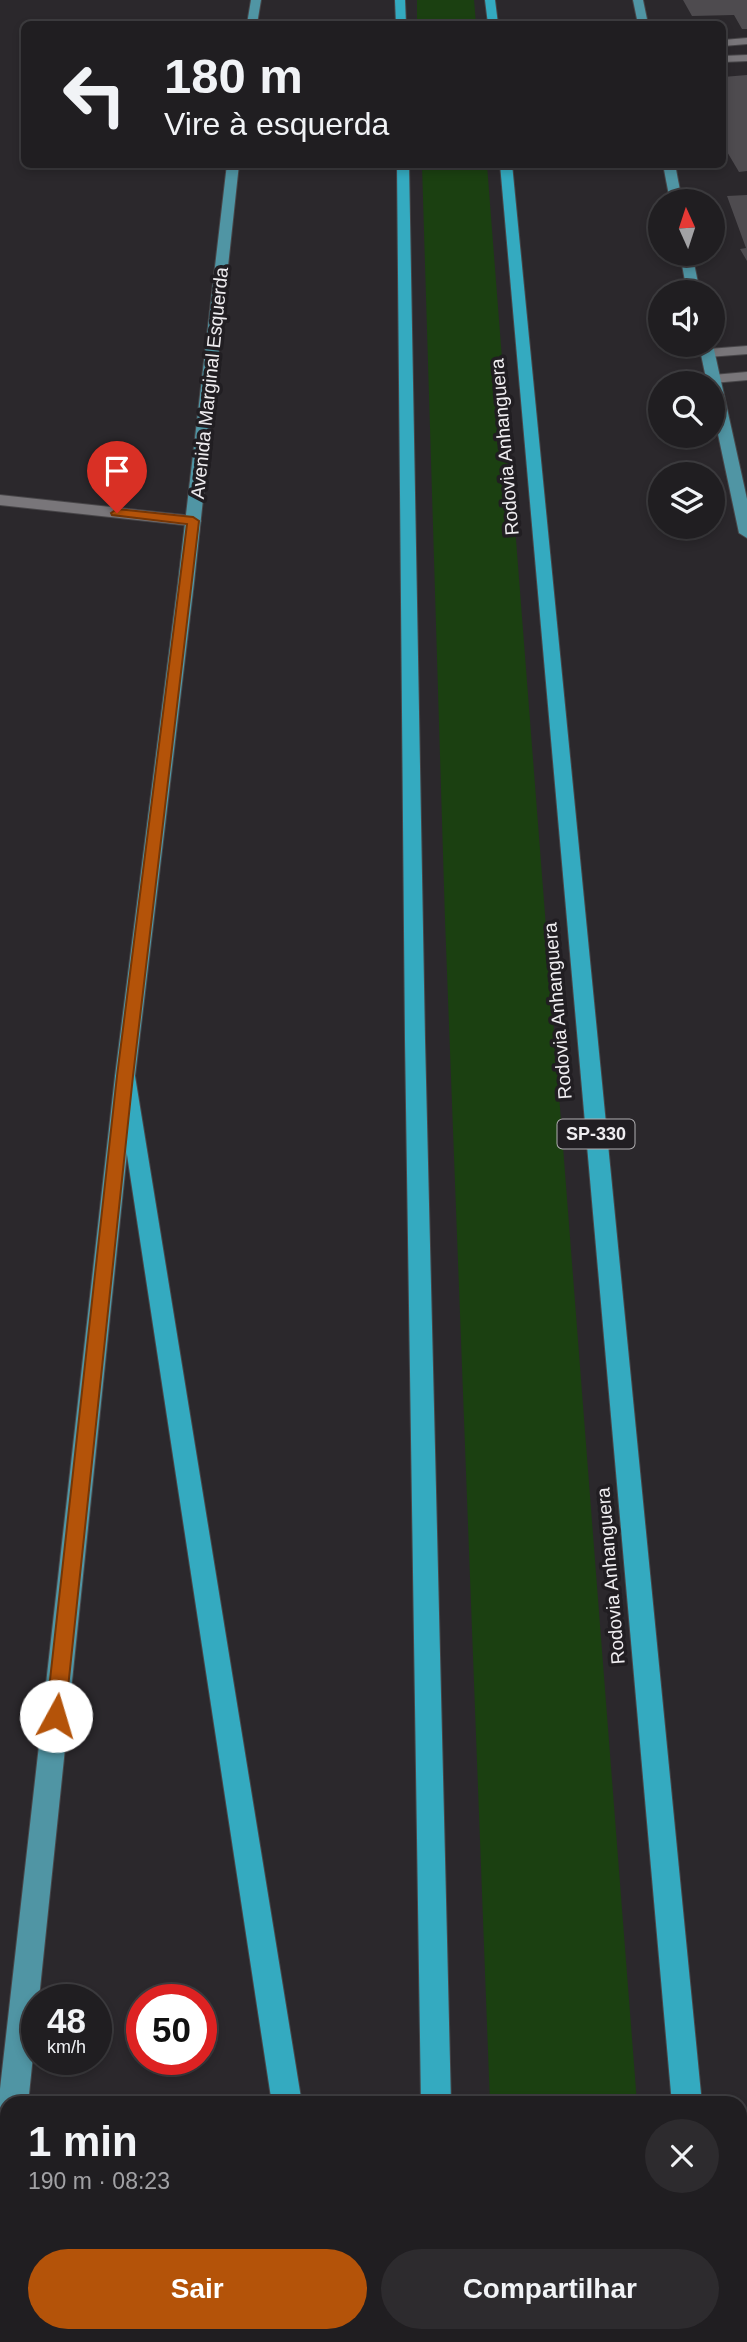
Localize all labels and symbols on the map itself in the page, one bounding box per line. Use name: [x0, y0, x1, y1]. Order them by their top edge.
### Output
north arrow: [648, 189, 724, 266]
street label: Avenida Marginal Esquerda: [187, 266, 232, 500]
street label: Rodovia Anhanguera: [486, 357, 523, 536]
pin: [87, 441, 147, 513]
street label: Rodovia Anhanguera: [539, 921, 576, 1100]
road number: SP-330: [558, 1120, 634, 1148]
street label: Rodovia Anhanguera: [592, 1486, 629, 1665]
position arrow: [19, 1679, 93, 1753]
speed limit sign: 50: [126, 1984, 217, 2075]

